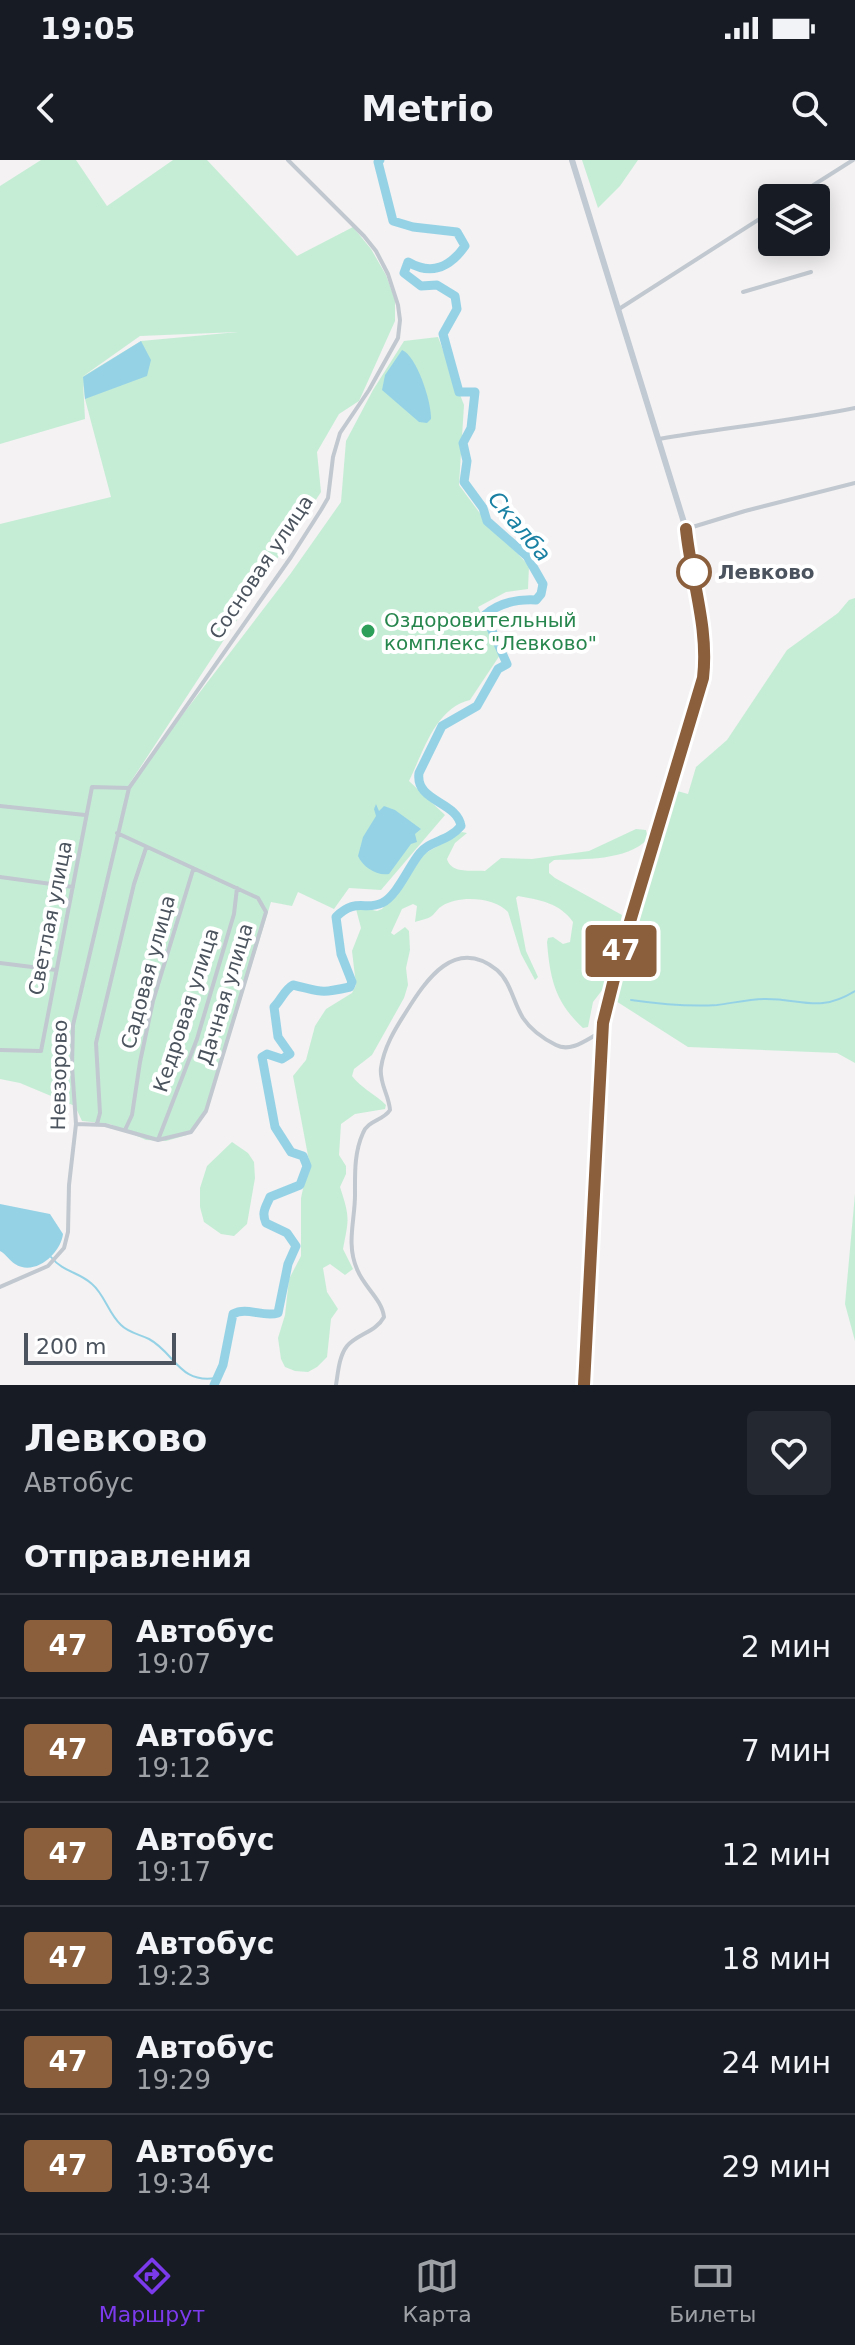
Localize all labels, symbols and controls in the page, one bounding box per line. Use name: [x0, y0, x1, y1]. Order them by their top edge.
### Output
text: 19:05: [40, 11, 136, 46]
icon: back: [24, 86, 68, 130]
icon: search: [787, 86, 831, 130]
text: Metrio: [361, 88, 494, 129]
map controls: [758, 184, 830, 256]
button: layers: [758, 184, 830, 256]
water label: Скалба: [483, 486, 556, 566]
street label: Сосновая улица: [204, 490, 318, 644]
marker: Левково: [677, 555, 711, 589]
place label: Левково: [718, 560, 815, 584]
place label: Оздоровительный комплекс "Левково": [384, 608, 597, 655]
marker: Оздоровительный комплекс "Левково": [359, 622, 377, 640]
street label: Светлая улица: [23, 839, 77, 997]
street label: Садовая улица: [116, 892, 180, 1052]
street label: Дачная улица: [192, 920, 258, 1068]
street label: Кедровая улица: [148, 925, 224, 1095]
line badge: 47: [585, 925, 657, 977]
text: 47: [602, 934, 640, 967]
street label: Невзорово: [46, 1019, 72, 1131]
scale bar: [24, 1329, 176, 1365]
text: 200 m: [36, 1334, 106, 1359]
button: heart: [747, 1411, 831, 1495]
text: Левково: [24, 1416, 207, 1460]
text: Автобус: [24, 1468, 134, 1498]
text: Отправления: [24, 1539, 252, 1574]
text: Автобус: [136, 1614, 275, 1649]
text: 47: [49, 1629, 87, 1662]
text: 2 мин: [741, 1629, 831, 1664]
text: 19:07: [136, 1649, 211, 1679]
text: Автобус: [136, 1718, 275, 1753]
text: 47: [49, 1733, 87, 1766]
text: 7 мин: [741, 1733, 831, 1768]
text: 19:12: [136, 1753, 211, 1783]
text: Автобус: [136, 1822, 275, 1857]
text: 47: [49, 1837, 87, 1870]
text: 12 мин: [722, 1837, 831, 1872]
text: 19:17: [136, 1857, 211, 1887]
text: Автобус: [136, 1926, 275, 1961]
text: 47: [49, 1941, 87, 1974]
text: 18 мин: [722, 1941, 831, 1976]
text: 19:23: [136, 1961, 211, 1991]
text: Автобус: [136, 2030, 275, 2065]
text: 47: [49, 2045, 87, 2078]
text: 24 мин: [722, 2045, 831, 2080]
text: 19:29: [136, 2065, 211, 2095]
text: Автобус: [136, 2134, 275, 2169]
text: 47: [49, 2149, 87, 2182]
text: 29 мин: [722, 2149, 831, 2184]
text: 19:34: [136, 2169, 211, 2199]
tab: Маршрут: [99, 2254, 205, 2327]
tab: Карта: [402, 2254, 472, 2327]
tab: Билеты: [669, 2254, 756, 2327]

